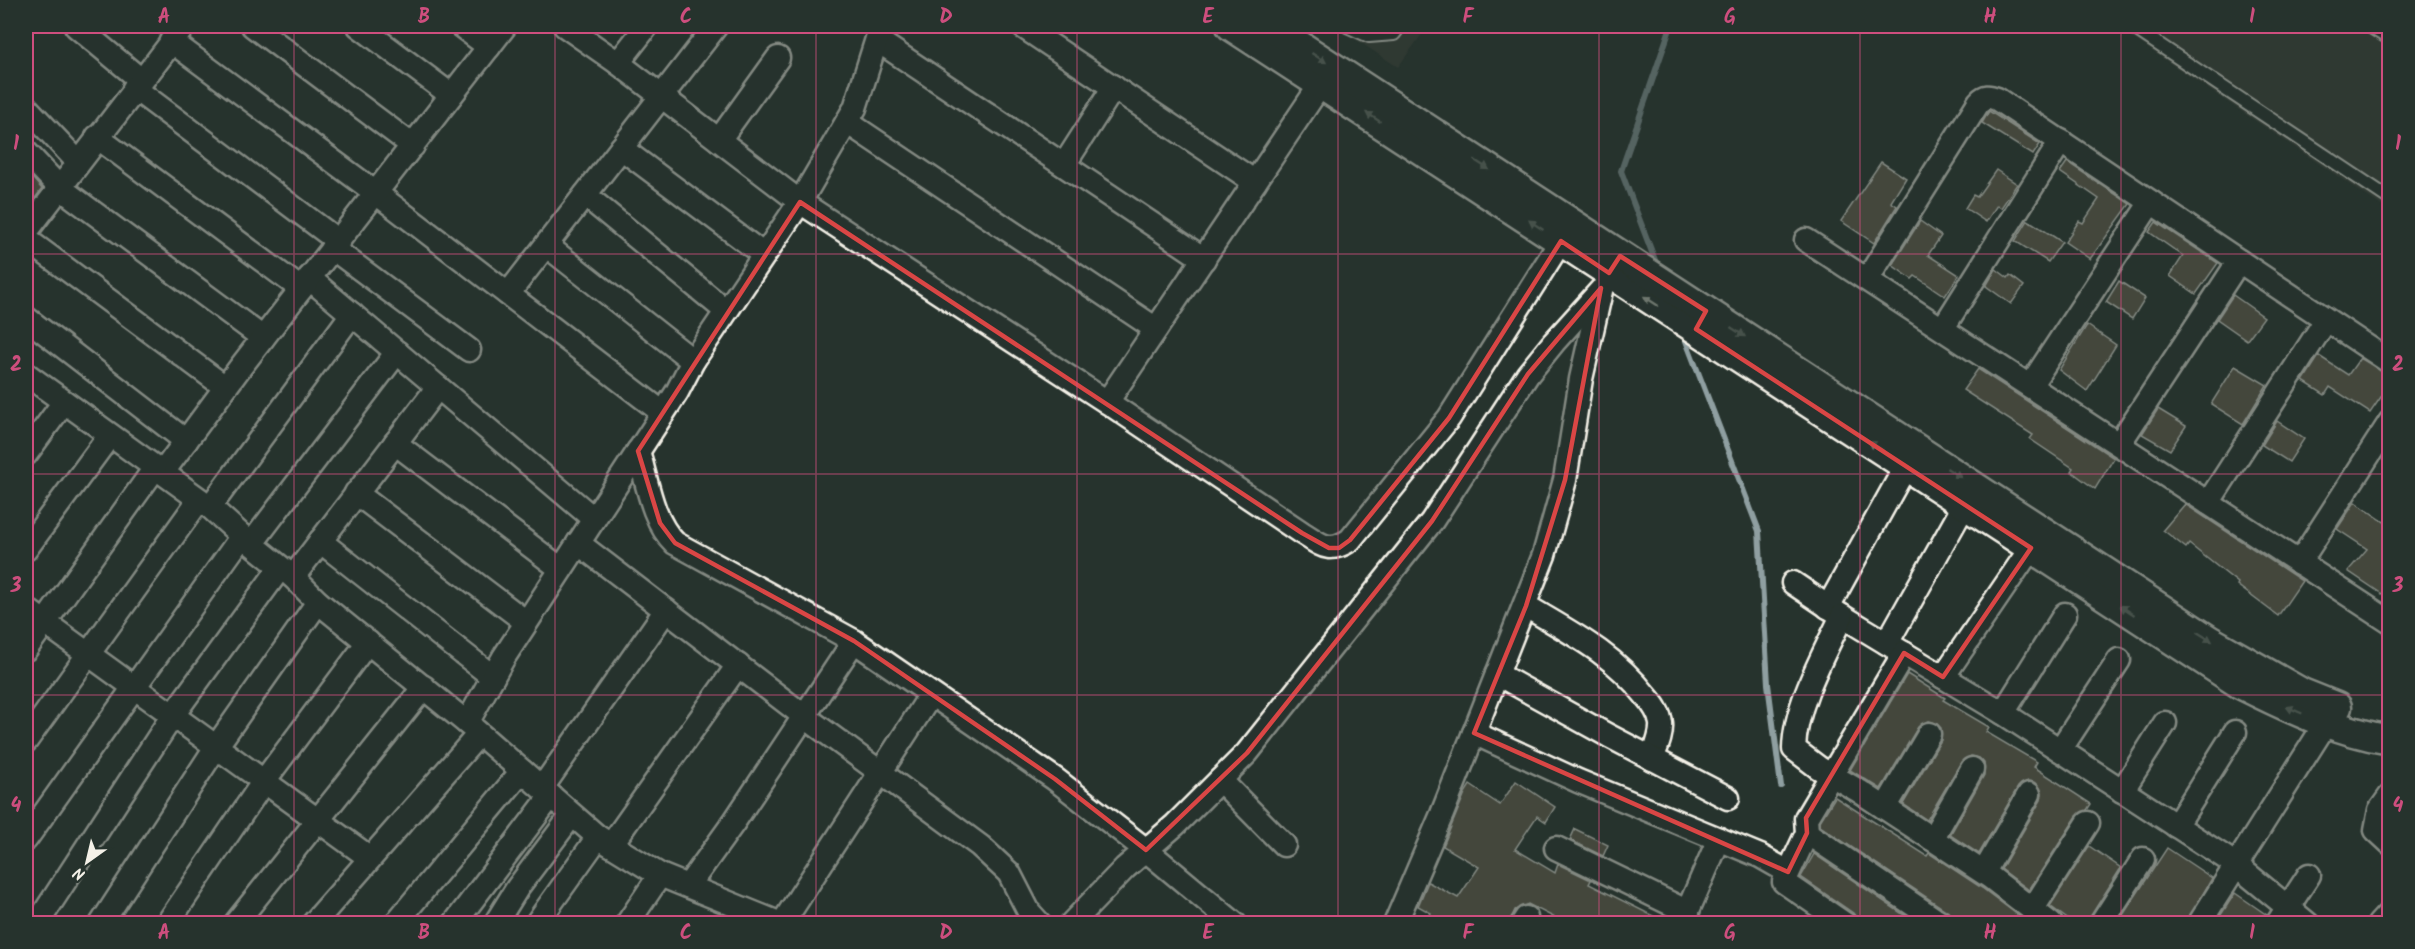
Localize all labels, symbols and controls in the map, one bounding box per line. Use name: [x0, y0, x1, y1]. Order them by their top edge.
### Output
text: A: [158, 2, 170, 34]
text: B: [418, 2, 430, 34]
text: C: [680, 2, 692, 34]
text: D: [939, 2, 953, 34]
text: E: [1202, 2, 1214, 34]
text: F: [1463, 2, 1475, 34]
text: G: [1724, 2, 1736, 34]
text: H: [1983, 2, 1997, 34]
text: I: [2249, 2, 2255, 34]
one-way arrow: [1311, 52, 1327, 63]
one-way arrow: [1365, 112, 1381, 123]
text: 1: [13, 129, 19, 161]
text: 1: [2395, 129, 2401, 161]
one-way arrow: [1474, 159, 1490, 170]
one-way arrow: [1528, 220, 1544, 231]
one-way arrow: [1643, 295, 1659, 306]
one-way arrow: [1730, 326, 1746, 337]
text: 2: [10, 350, 22, 382]
text: 2: [2392, 350, 2404, 382]
one-way arrow: [1868, 440, 1884, 452]
one-way arrow: [1946, 467, 1962, 478]
text: 3: [10, 571, 22, 603]
text: 3: [2392, 571, 2404, 603]
one-way arrow: [2119, 605, 2135, 616]
one-way arrow: [2197, 632, 2213, 643]
one-way arrow: [2285, 706, 2302, 715]
text: 4: [11, 791, 22, 823]
text: 4: [2393, 791, 2404, 823]
north arrow: [57, 832, 117, 892]
text: N: [68, 860, 91, 886]
text: A: [158, 918, 170, 949]
text: B: [418, 918, 430, 949]
text: C: [680, 918, 692, 949]
text: D: [939, 918, 953, 949]
text: E: [1202, 918, 1214, 949]
text: F: [1463, 918, 1475, 949]
text: G: [1724, 918, 1736, 949]
text: H: [1983, 918, 1997, 949]
text: I: [2249, 918, 2255, 949]

